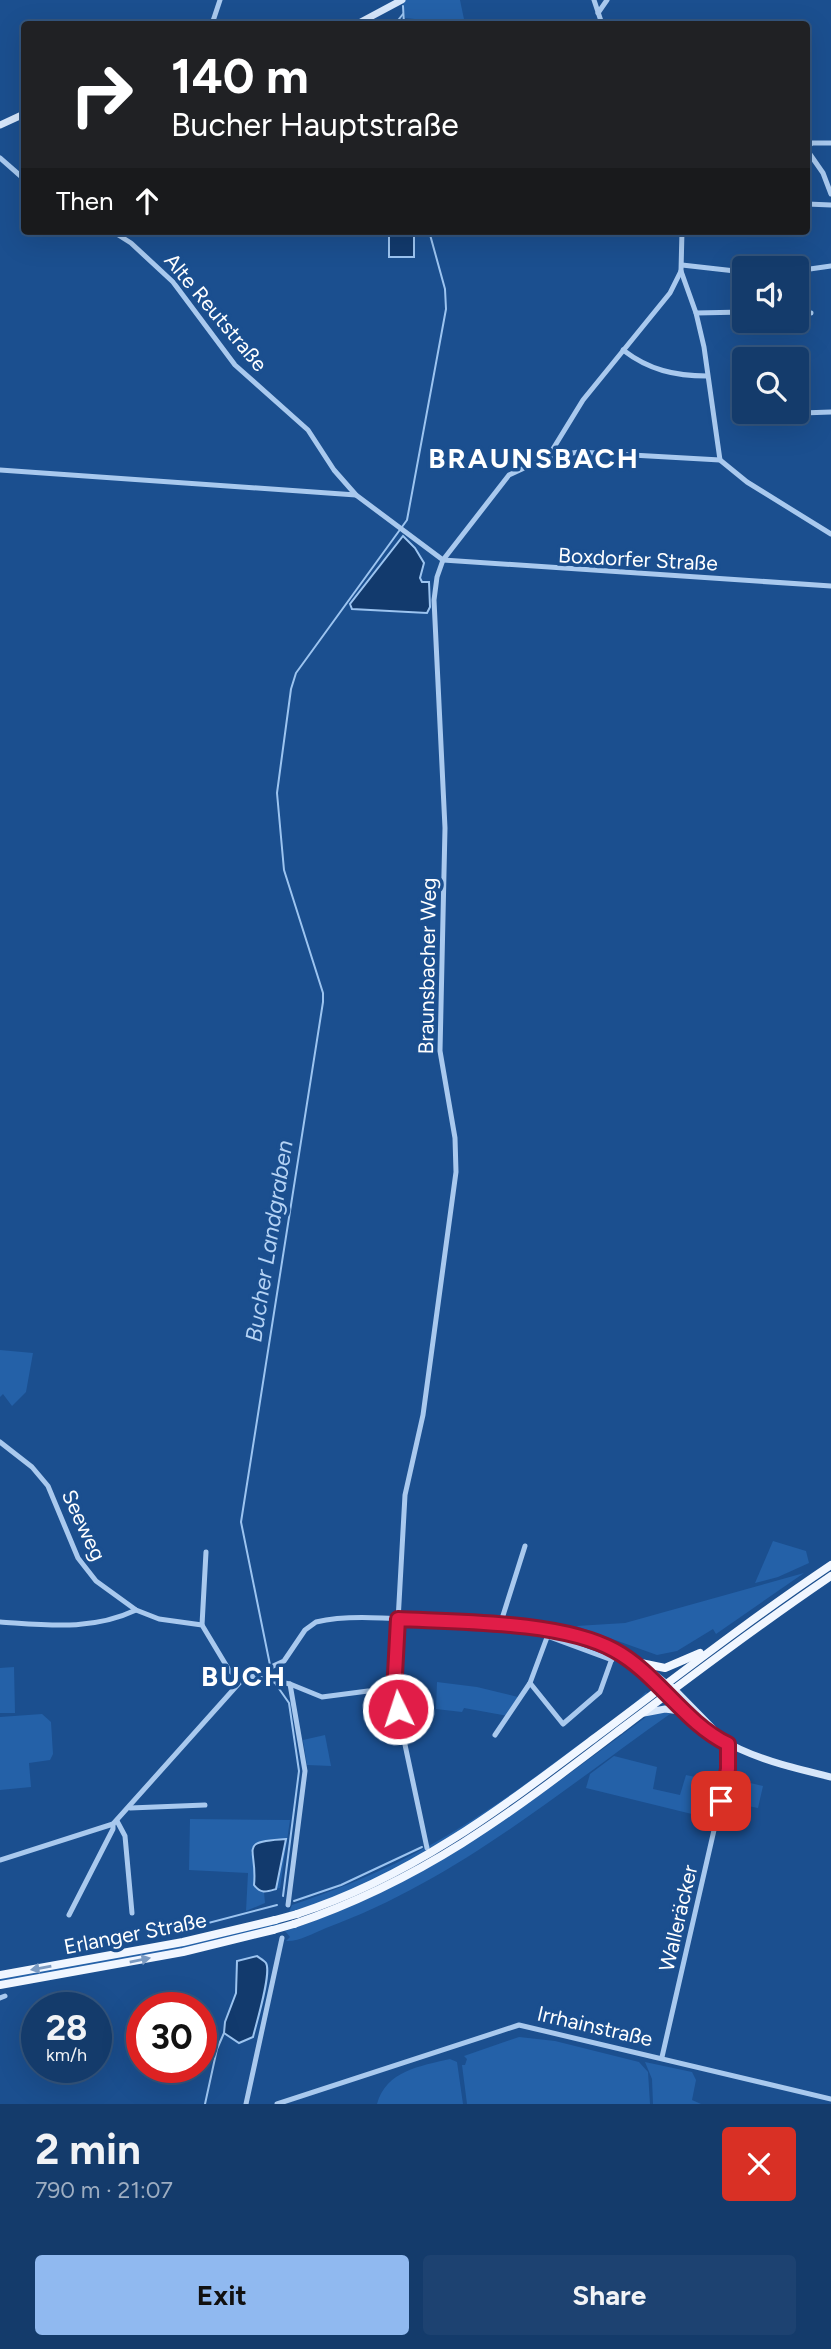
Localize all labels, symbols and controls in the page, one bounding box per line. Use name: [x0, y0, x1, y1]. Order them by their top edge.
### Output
text: 140 m: [171, 46, 309, 105]
icon: right: [56, 49, 147, 140]
text: Bucher Hauptstraße: [171, 106, 459, 144]
icon: ahead: [128, 182, 166, 220]
text: Then: [56, 185, 114, 217]
street label: Alte Reutstraße: [159, 248, 273, 376]
map controls: [732, 256, 809, 424]
button: sound: [732, 256, 809, 333]
button: search: [732, 347, 809, 424]
district label: BRAUNSBACH: [428, 441, 640, 475]
street label: Boxdorfer Straße: [558, 542, 718, 576]
street label: Braunsbacher Weg: [413, 877, 441, 1055]
water label: Bucher Landgraben: [239, 1138, 299, 1344]
street label: Seeweg: [57, 1485, 111, 1565]
district label: BUCH: [201, 1659, 287, 1693]
position arrow: [361, 1672, 435, 1746]
pin: [691, 1771, 751, 1831]
icon: arrive: [702, 1782, 740, 1820]
street label: Walleräcker: [654, 1862, 702, 1974]
street label: Erlanger Straße: [62, 1907, 208, 1959]
one-way arrow: [129, 1955, 151, 1966]
one-way arrow: [29, 1963, 51, 1974]
speed limit sign: 30: [126, 1992, 217, 2083]
street label: Irrhainstraße: [535, 2001, 655, 2051]
text: 28: [46, 2007, 87, 2049]
text: km/h: [46, 2044, 87, 2066]
text: 2 min: [35, 2124, 141, 2175]
button: close: [722, 2127, 796, 2201]
text: 790 m · 21:07: [35, 2176, 173, 2204]
button: Exit: [35, 2255, 409, 2335]
button: Share: [423, 2255, 796, 2335]

